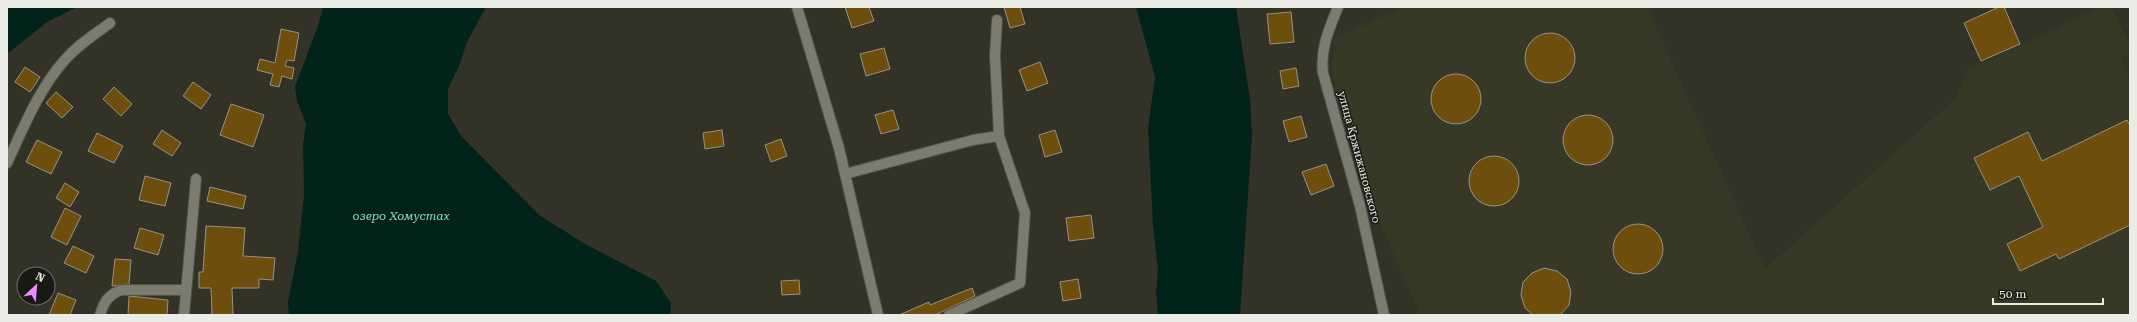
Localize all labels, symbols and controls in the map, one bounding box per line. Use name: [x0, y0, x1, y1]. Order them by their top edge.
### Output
street label: улица Кржижановского: [1335, 90, 1383, 225]
water label: озеро Хомустах: [352, 209, 450, 223]
north arrow: [16, 266, 56, 306]
text: N: [34, 270, 47, 285]
scale bar: [1993, 280, 2103, 306]
text: 50 m: [1999, 287, 2026, 301]

